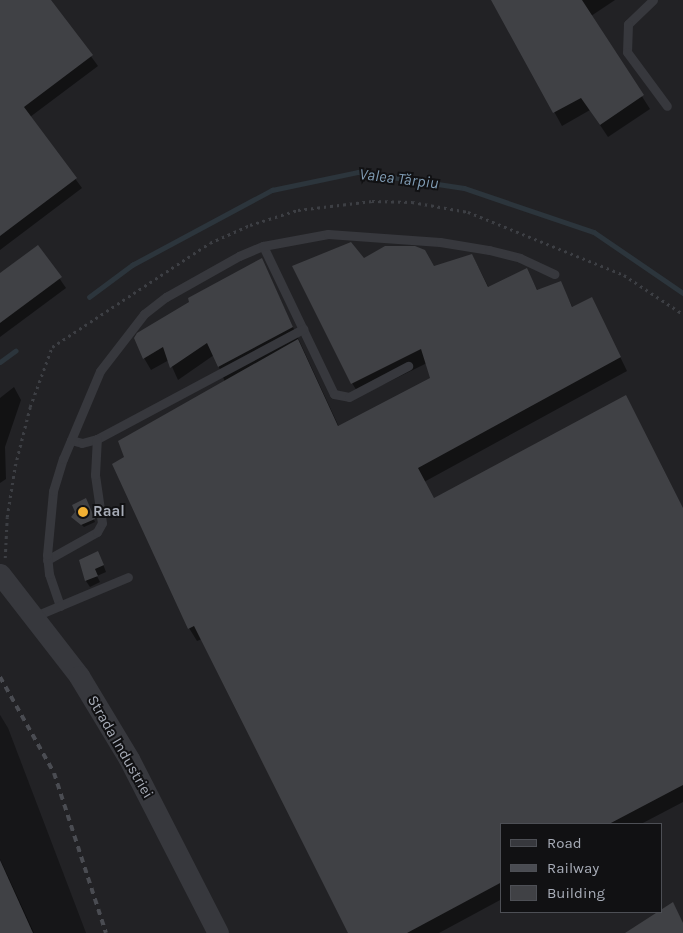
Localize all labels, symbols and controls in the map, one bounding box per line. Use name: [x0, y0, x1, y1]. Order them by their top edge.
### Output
water label: Valea Tărpiu: [358, 165, 440, 193]
place label: Raal: [93, 503, 125, 521]
marker: Raal: [77, 506, 89, 518]
street label: Strada Industriei: [83, 692, 157, 802]
legend: [500, 823, 663, 913]
text: Road: [547, 834, 582, 852]
text: Railway: [547, 859, 599, 877]
text: Building: [547, 884, 605, 902]

